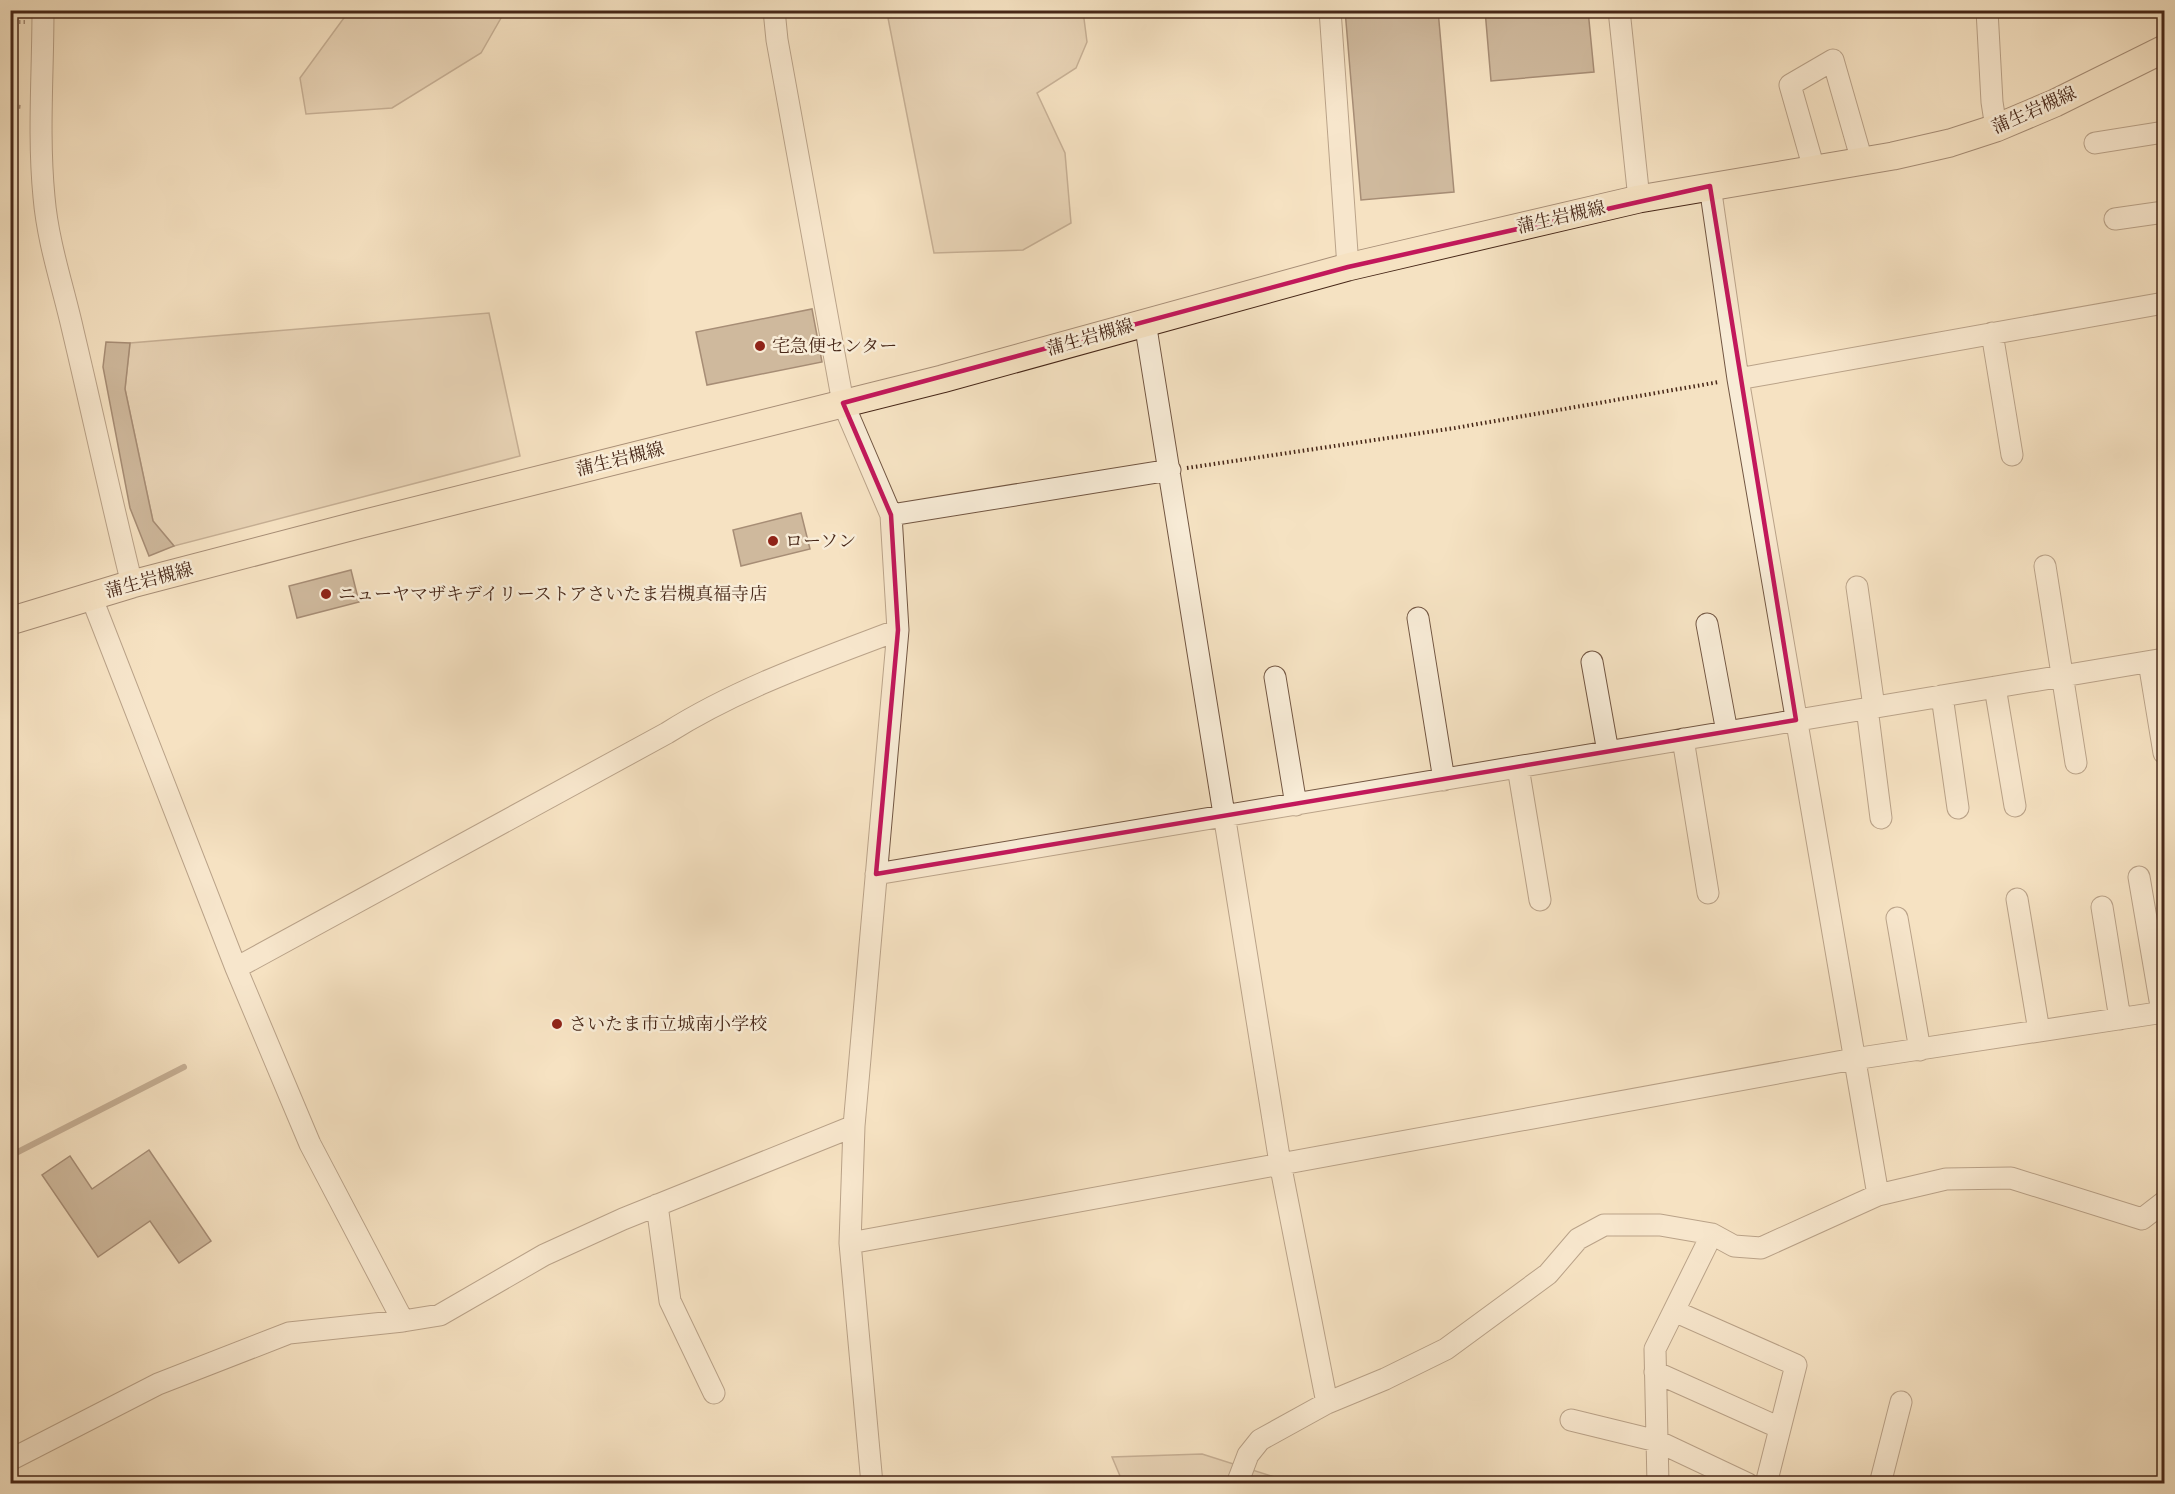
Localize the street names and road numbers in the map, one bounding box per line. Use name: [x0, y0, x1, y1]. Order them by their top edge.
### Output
street label: 蒲生岩槻線: [1989, 83, 2080, 139]
street label: 蒲生岩槻線: [1515, 197, 1608, 239]
street label: 蒲生岩槻線: [1044, 315, 1137, 361]
street label: 蒲生岩槻線: [574, 438, 667, 482]
street label: 蒲生岩槻線: [103, 559, 196, 603]

